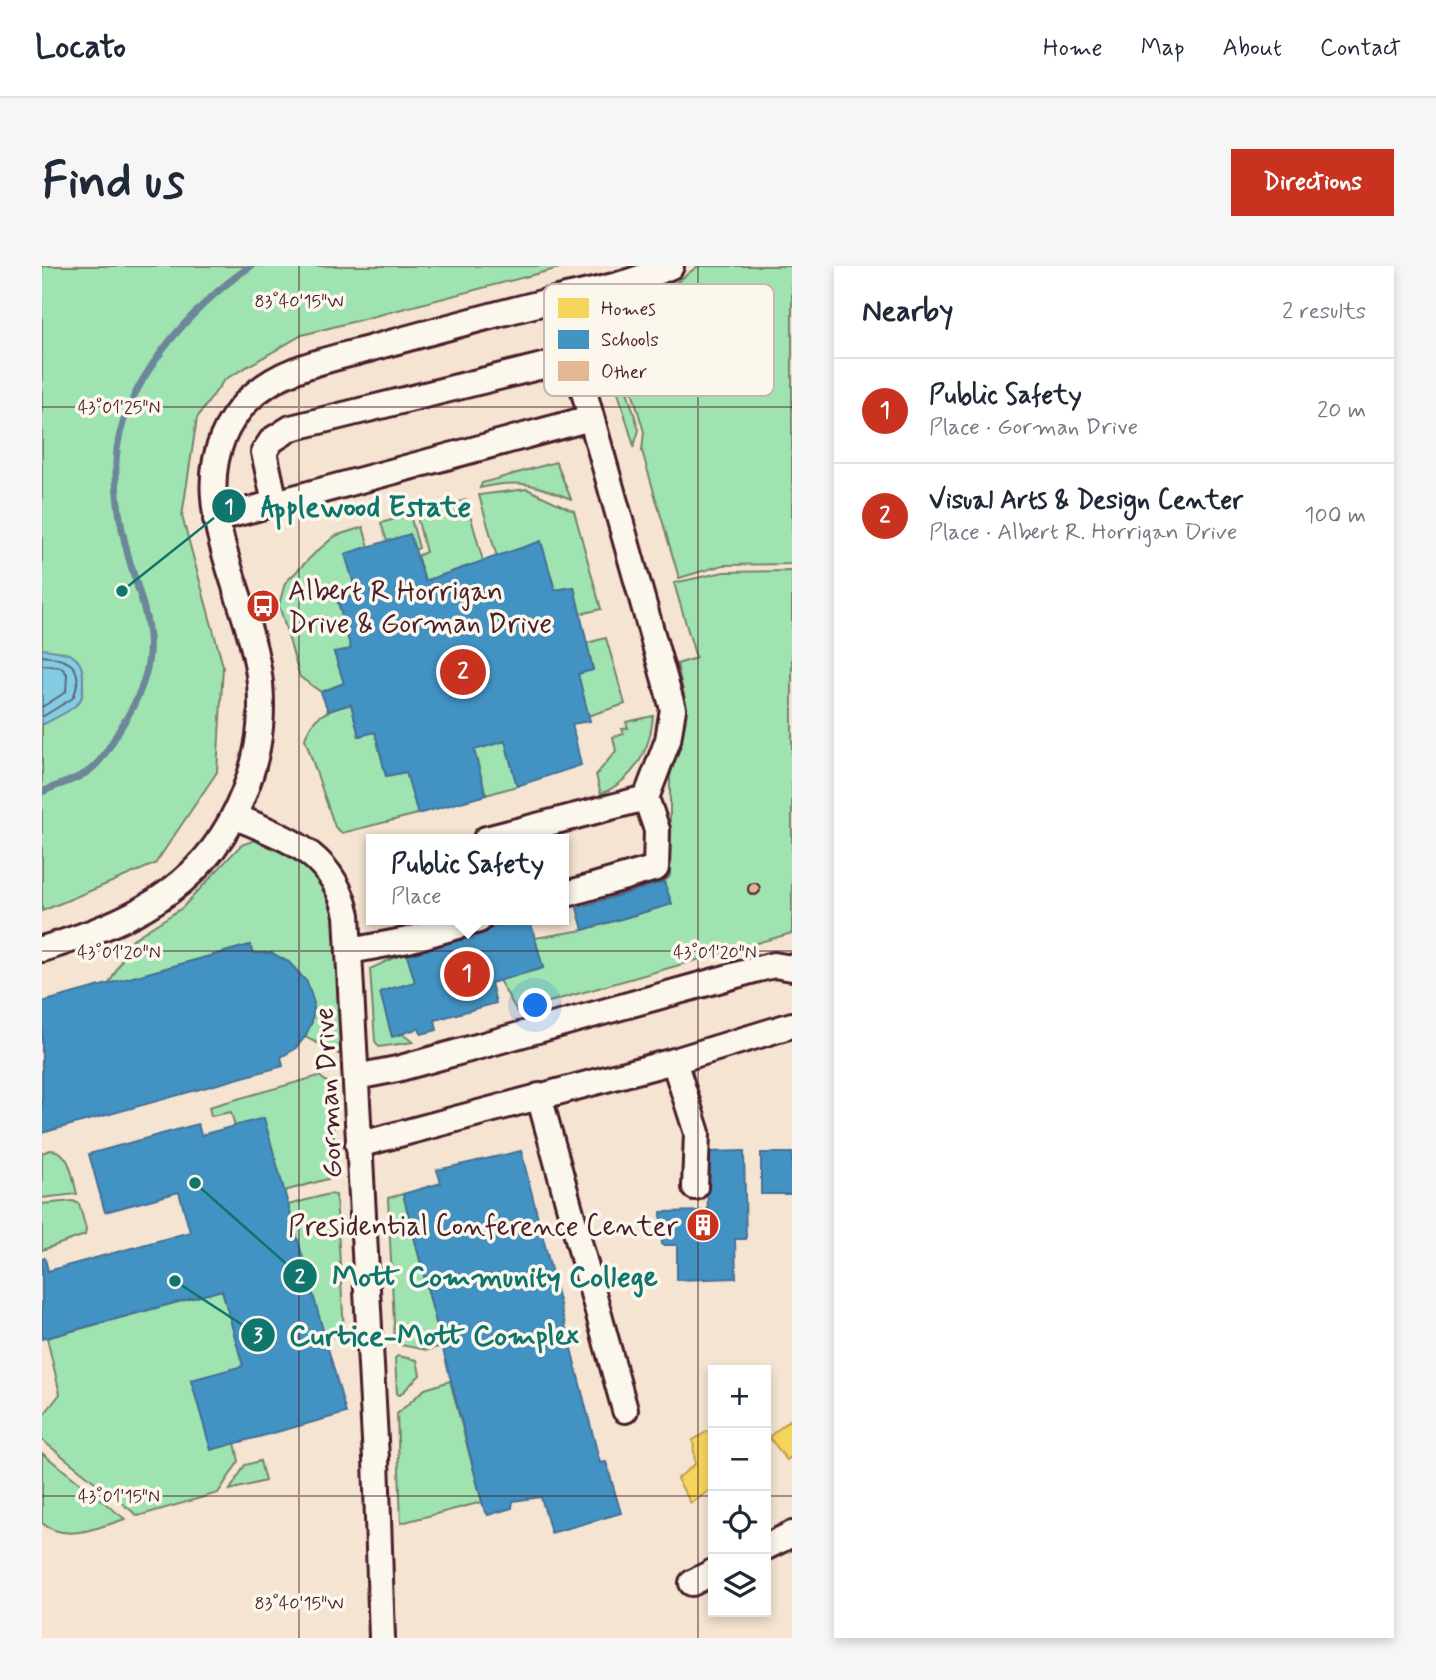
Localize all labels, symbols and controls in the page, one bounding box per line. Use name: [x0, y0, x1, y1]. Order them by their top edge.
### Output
text: Locato: [35, 26, 126, 70]
text: Home: [1043, 33, 1103, 64]
text: Map: [1141, 33, 1185, 64]
text: About: [1223, 33, 1282, 64]
text: Contact: [1320, 33, 1401, 64]
button: Directions: [1231, 149, 1394, 216]
text: Find us: [42, 150, 185, 215]
legend: [544, 284, 774, 396]
text: 83°40'15"W: [255, 290, 343, 314]
text: Nearby: [862, 292, 953, 331]
text: Homes: [601, 297, 656, 322]
text: 2 results: [1282, 297, 1366, 327]
text: Schools: [601, 328, 659, 353]
text: Other: [601, 360, 647, 385]
text: Public Safety: [929, 379, 1082, 413]
text: 43°01'25"N: [78, 396, 160, 420]
text: 1: [880, 396, 890, 426]
text: 20 m: [1317, 396, 1366, 426]
text: Place · Gorman Drive: [929, 413, 1138, 443]
callout: Applewood Estate: [212, 480, 486, 531]
text: Visual Arts & Design Center: [929, 484, 1243, 518]
text: Applewood Estate: [261, 488, 471, 530]
text: 1: [224, 493, 234, 521]
text: 2: [879, 501, 891, 531]
text: 100 m: [1304, 501, 1366, 531]
text: Place · Albert R. Horrigan Drive: [929, 518, 1237, 548]
place label: Albert R Horrigan Drive & Gorman Drive: [288, 574, 552, 643]
bus stop icon: Albert R Horrigan Drive & Gorman Drive: [244, 587, 282, 625]
pin: 2: [440, 646, 486, 698]
popup: [366, 834, 569, 925]
text: Public Safety: [391, 848, 544, 882]
text: Place: [391, 882, 442, 912]
text: 43°01'20"N: [77, 941, 161, 965]
text: 43°01'20"N: [673, 941, 757, 965]
pin: 1: [444, 948, 490, 1000]
your location: [518, 988, 552, 1022]
street label: Gorman Drive: [307, 1006, 352, 1179]
building icon: Presidential Conference Center: [684, 1206, 722, 1244]
place label: Presidential Conference Center: [288, 1209, 678, 1246]
callout: Mott Community College: [283, 1250, 671, 1301]
text: Mott Community College: [332, 1258, 658, 1298]
text: 2: [295, 1263, 306, 1291]
callout: Curtice-Mott Complex: [240, 1309, 593, 1360]
text: Curtice-Mott Complex: [289, 1317, 580, 1356]
text: 3: [253, 1322, 263, 1350]
map controls: [708, 1365, 771, 1617]
button: +: [708, 1365, 771, 1428]
button: −: [708, 1428, 771, 1491]
text: 43°01'15"N: [78, 1485, 160, 1509]
button: locate: [708, 1491, 771, 1554]
button: layers: [708, 1554, 771, 1617]
text: 83°40'15"W: [255, 1592, 343, 1616]

